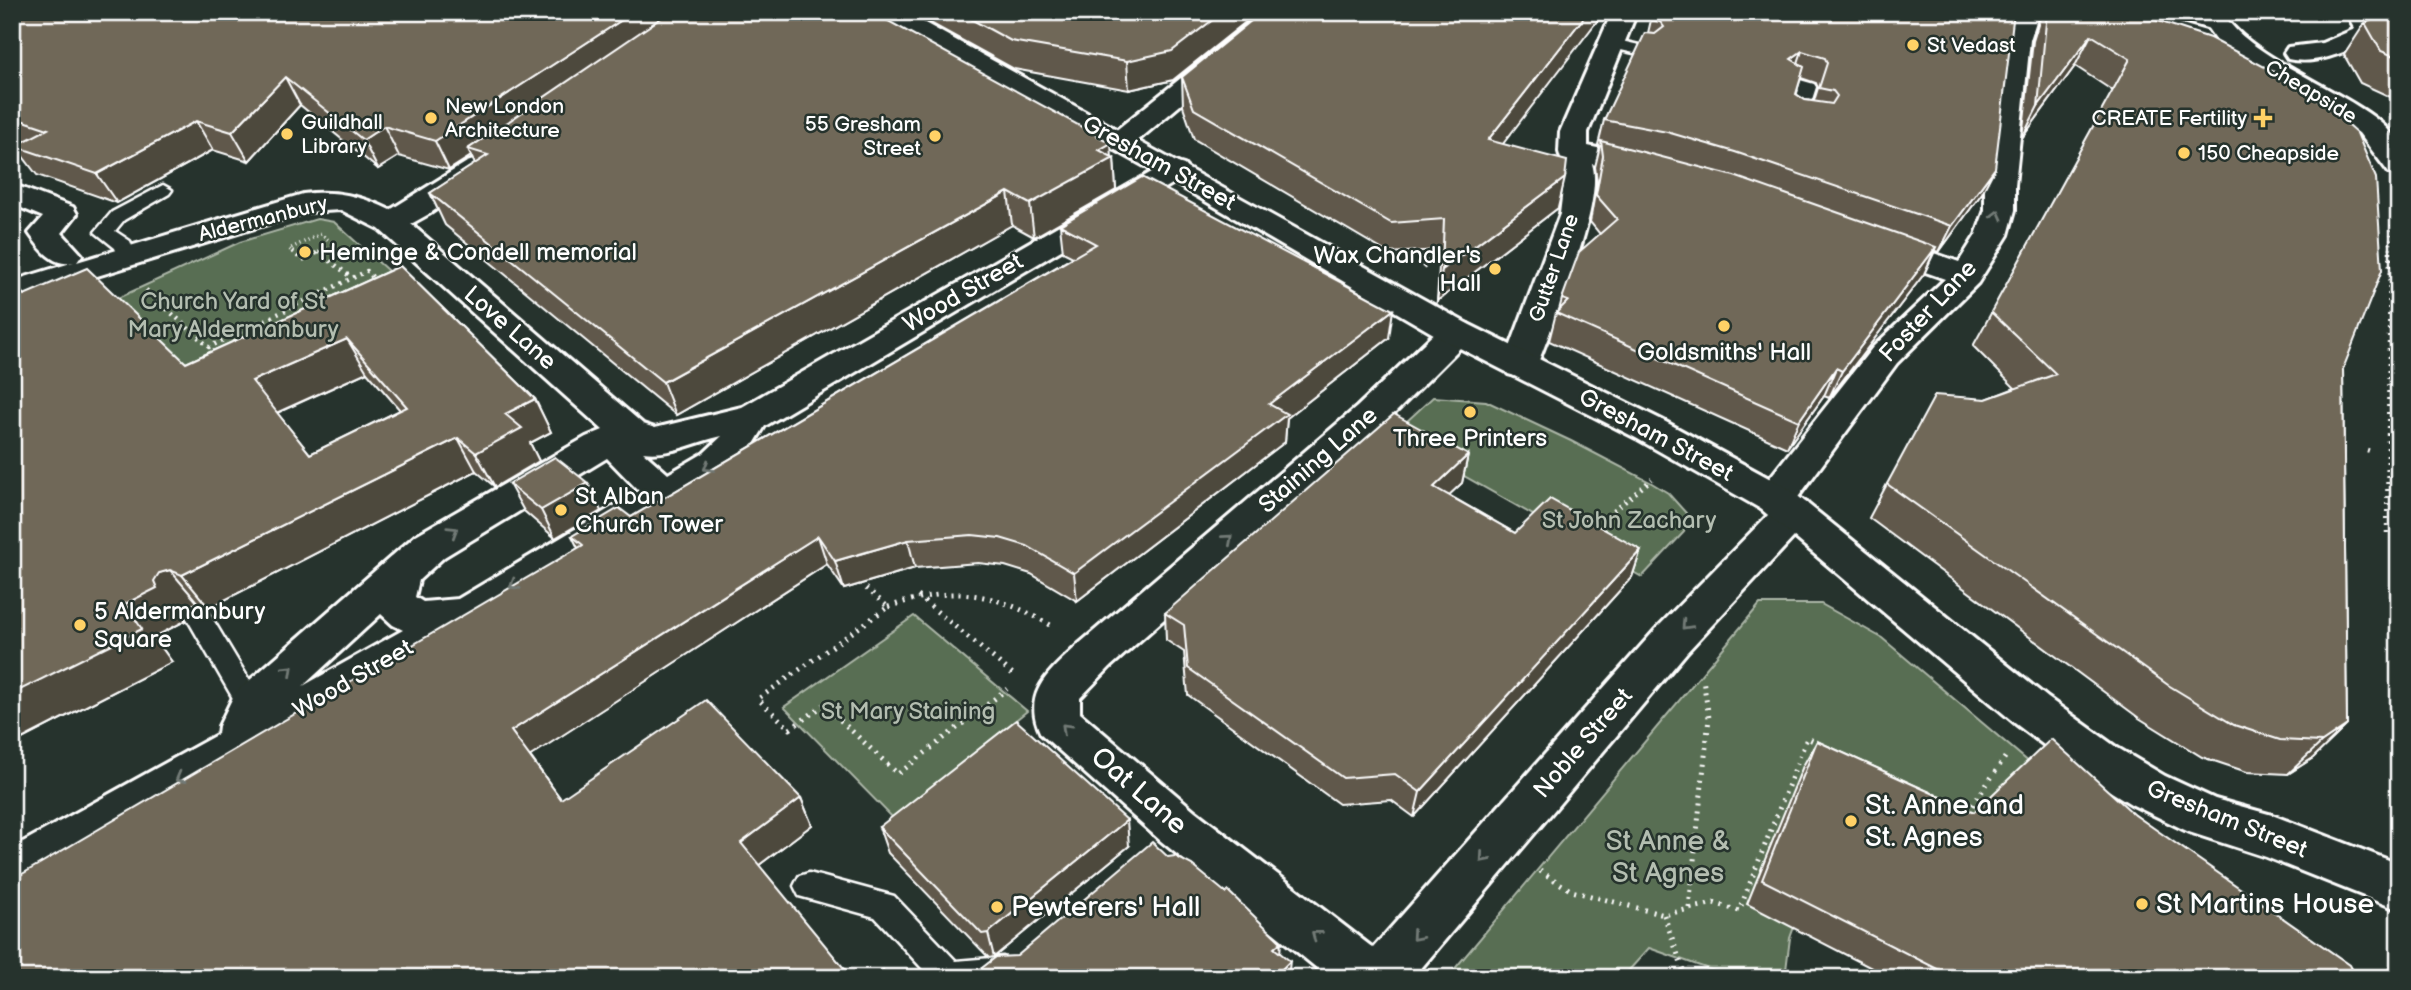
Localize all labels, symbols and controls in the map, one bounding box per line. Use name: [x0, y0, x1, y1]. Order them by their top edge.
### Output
place label: St Vedast: [1927, 33, 2016, 58]
marker: St Vedast: [1905, 37, 1921, 53]
street label: Cheapside: [2260, 55, 2362, 129]
place label: New London Architecture: [445, 94, 564, 143]
place label: CREATE Fertility: [2091, 106, 2248, 131]
marker: CREATE Fertility: [2253, 108, 2273, 128]
street label: Gresham Street: [1077, 109, 1241, 217]
place label: Guildhall Library: [301, 110, 383, 159]
marker: New London Architecture: [423, 110, 439, 126]
place label: 55 Gresham Street: [805, 112, 922, 161]
marker: Guildhall Library: [279, 126, 295, 142]
marker: 55 Gresham Street: [927, 128, 943, 144]
place label: 150 Cheapside: [2198, 141, 2339, 166]
marker: 150 Cheapside: [2176, 145, 2192, 161]
street label: Aldermanbury: [196, 191, 331, 247]
street label: Gutter Lane: [1524, 210, 1584, 326]
one-way arrow: [1989, 210, 2004, 222]
place label: Heminge & Condell memorial: [319, 238, 637, 267]
place label: Wax Chandler's Hall: [1314, 241, 1481, 298]
marker: Heminge & Condell memorial: [297, 244, 313, 260]
street label: Wood Street: [898, 247, 1029, 339]
street label: Foster Lane: [1873, 254, 1983, 368]
marker: Wax Chandler's Hall: [1487, 261, 1503, 277]
street label: Love Lane: [458, 280, 562, 376]
park label: Church Yard of St Mary Aldermanbury: [128, 287, 339, 344]
marker: Goldsmiths' Hall: [1716, 318, 1732, 334]
place label: Goldsmiths' Hall: [1637, 338, 1811, 367]
street label: Gresham Street: [1574, 382, 1739, 488]
street label: Staining Lane: [1253, 401, 1383, 519]
marker: Three Printers: [1462, 404, 1478, 420]
place label: Three Printers: [1393, 424, 1547, 453]
one-way arrow: [703, 458, 716, 471]
place label: St Alban Church Tower: [575, 482, 723, 539]
marker: St Alban Church Tower: [553, 502, 569, 518]
park label: St John Zachary: [1542, 506, 1716, 535]
one-way arrow: [445, 526, 458, 539]
one-way arrow: [1220, 535, 1233, 547]
one-way arrow: [509, 577, 522, 590]
place label: 5 Aldermanbury Square: [94, 597, 265, 654]
marker: 5 Aldermanbury Square: [72, 617, 88, 633]
one-way arrow: [1682, 617, 1694, 630]
street label: Wood Street: [288, 633, 419, 725]
one-way arrow: [281, 666, 294, 679]
street label: Noble Street: [1527, 681, 1639, 804]
park label: St Mary Staining: [821, 697, 995, 726]
one-way arrow: [1062, 723, 1075, 736]
street label: Oat Lane: [1084, 740, 1194, 842]
one-way arrow: [175, 770, 187, 783]
street label: Gresham Street: [2142, 774, 2312, 865]
place label: St. Anne and St. Agnes: [1865, 789, 2024, 854]
marker: St. Anne and St. Agnes: [1843, 813, 1859, 829]
park label: St Anne & St Agnes: [1606, 825, 1730, 890]
one-way arrow: [1480, 850, 1492, 863]
place label: St Martins House: [2156, 888, 2374, 921]
place label: Pewterers' Hall: [1011, 891, 1200, 924]
marker: St Martins House: [2134, 896, 2150, 912]
marker: Pewterers' Hall: [989, 899, 1005, 915]
one-way arrow: [1412, 928, 1425, 941]
one-way arrow: [1311, 931, 1324, 944]

